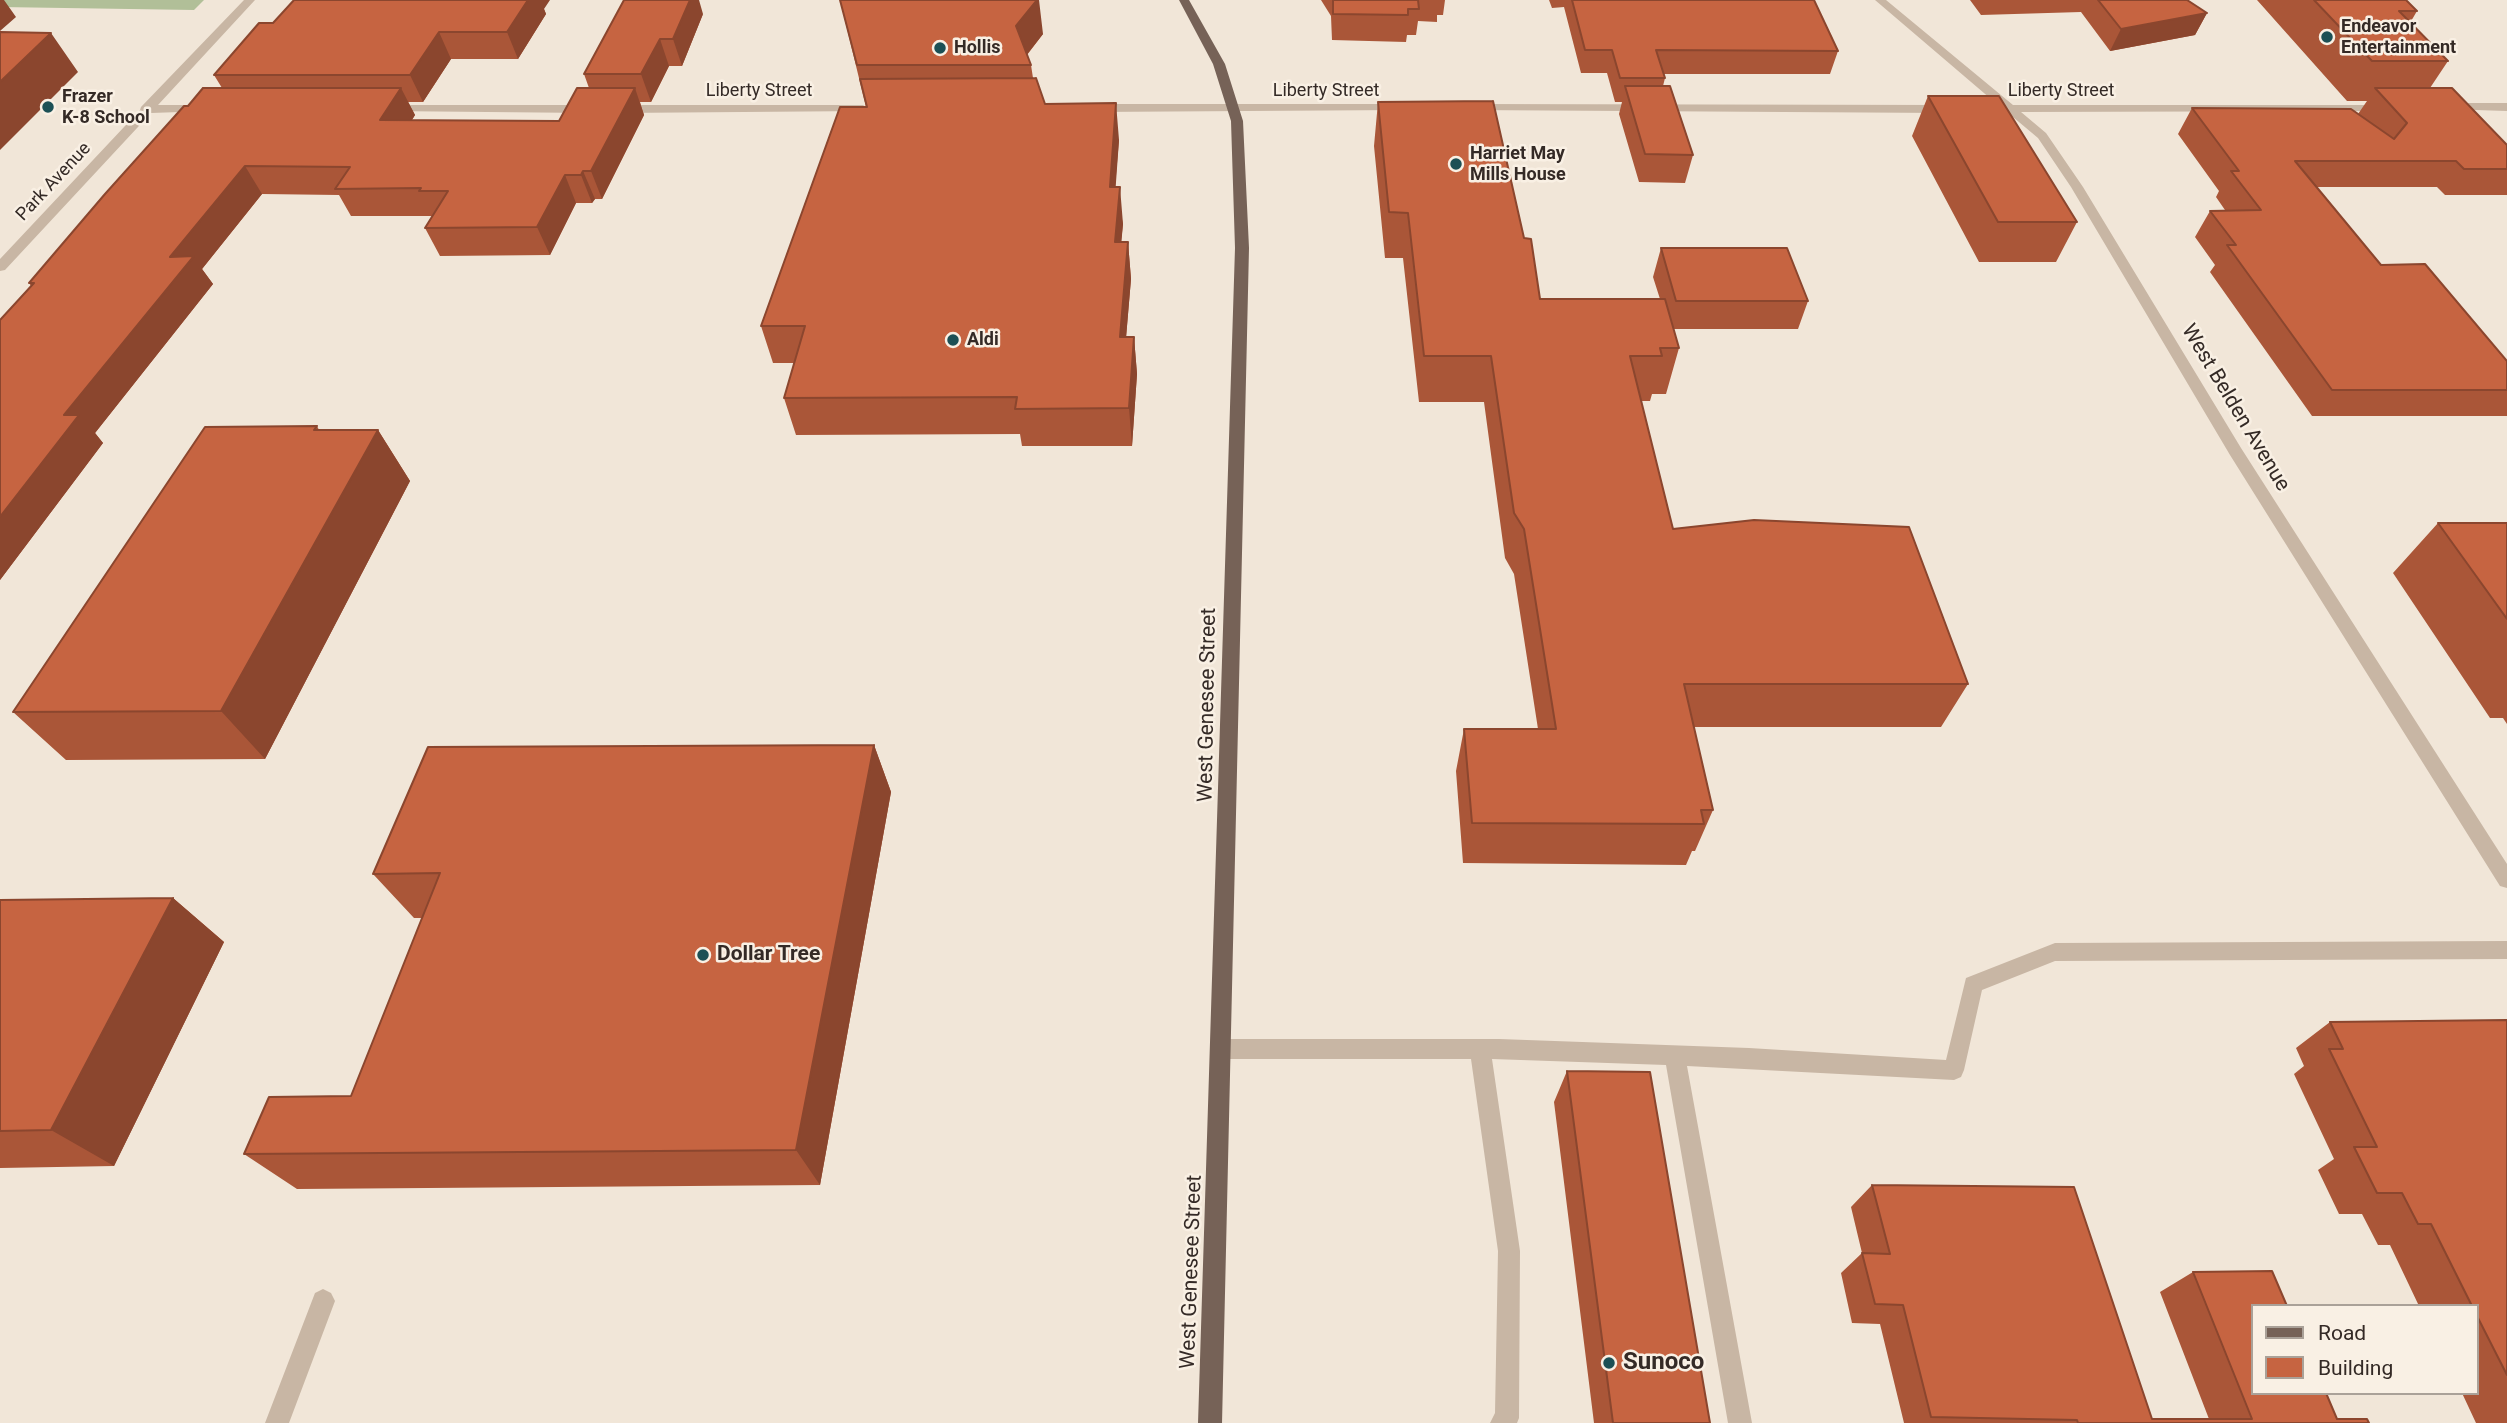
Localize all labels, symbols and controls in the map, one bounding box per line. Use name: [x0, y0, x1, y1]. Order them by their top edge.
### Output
place label: Endeavor Entertainment: [2341, 16, 2456, 58]
marker: Endeavor Entertainment: [2319, 29, 2335, 45]
place label: Hollis: [954, 37, 1000, 59]
marker: Hollis: [932, 40, 948, 56]
street label: Liberty Street: [706, 80, 812, 102]
street label: Liberty Street: [1273, 80, 1379, 102]
street label: Liberty Street: [2008, 80, 2114, 102]
place label: Frazer K-8 School: [62, 86, 150, 128]
marker: Frazer K-8 School: [40, 99, 56, 115]
street label: Park Avenue: [12, 138, 96, 226]
place label: Harriet May Mills House: [1470, 143, 1566, 186]
marker: Harriet May Mills House: [1448, 156, 1464, 172]
street label: West Belden Avenue: [2175, 320, 2295, 496]
place label: Aldi: [967, 329, 999, 351]
marker: Aldi: [945, 332, 961, 348]
street label: West Genesee Street: [1194, 608, 1222, 802]
place label: Dollar Tree: [717, 942, 820, 968]
marker: Dollar Tree: [695, 947, 711, 963]
street label: West Genesee Street: [1176, 1174, 1208, 1370]
legend: [2252, 1304, 2479, 1395]
text: Road: [2318, 1321, 2366, 1345]
place label: Sunoco: [1623, 1349, 1704, 1377]
marker: Sunoco: [1601, 1355, 1617, 1371]
text: Building: [2318, 1356, 2393, 1380]

